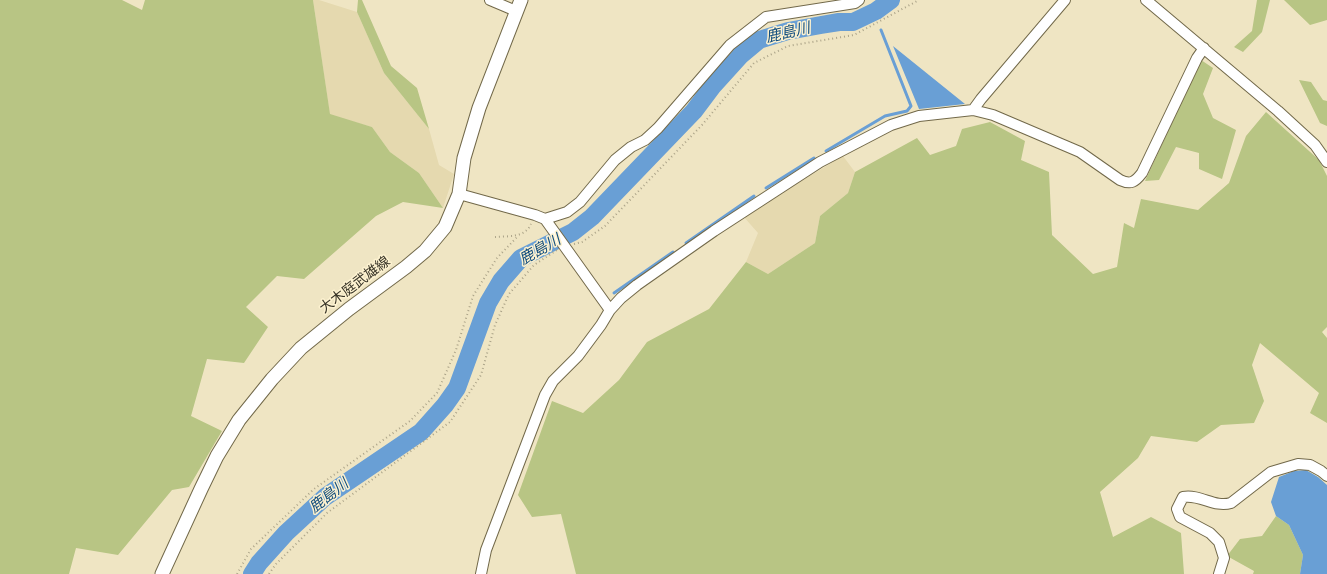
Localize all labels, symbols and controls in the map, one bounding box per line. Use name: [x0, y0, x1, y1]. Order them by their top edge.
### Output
water label: 鹿島川: [764, 19, 812, 47]
water label: 鹿島川: [516, 231, 564, 269]
street label: 大木庭武雄線: [316, 253, 394, 317]
water label: 鹿島川: [306, 475, 352, 517]

